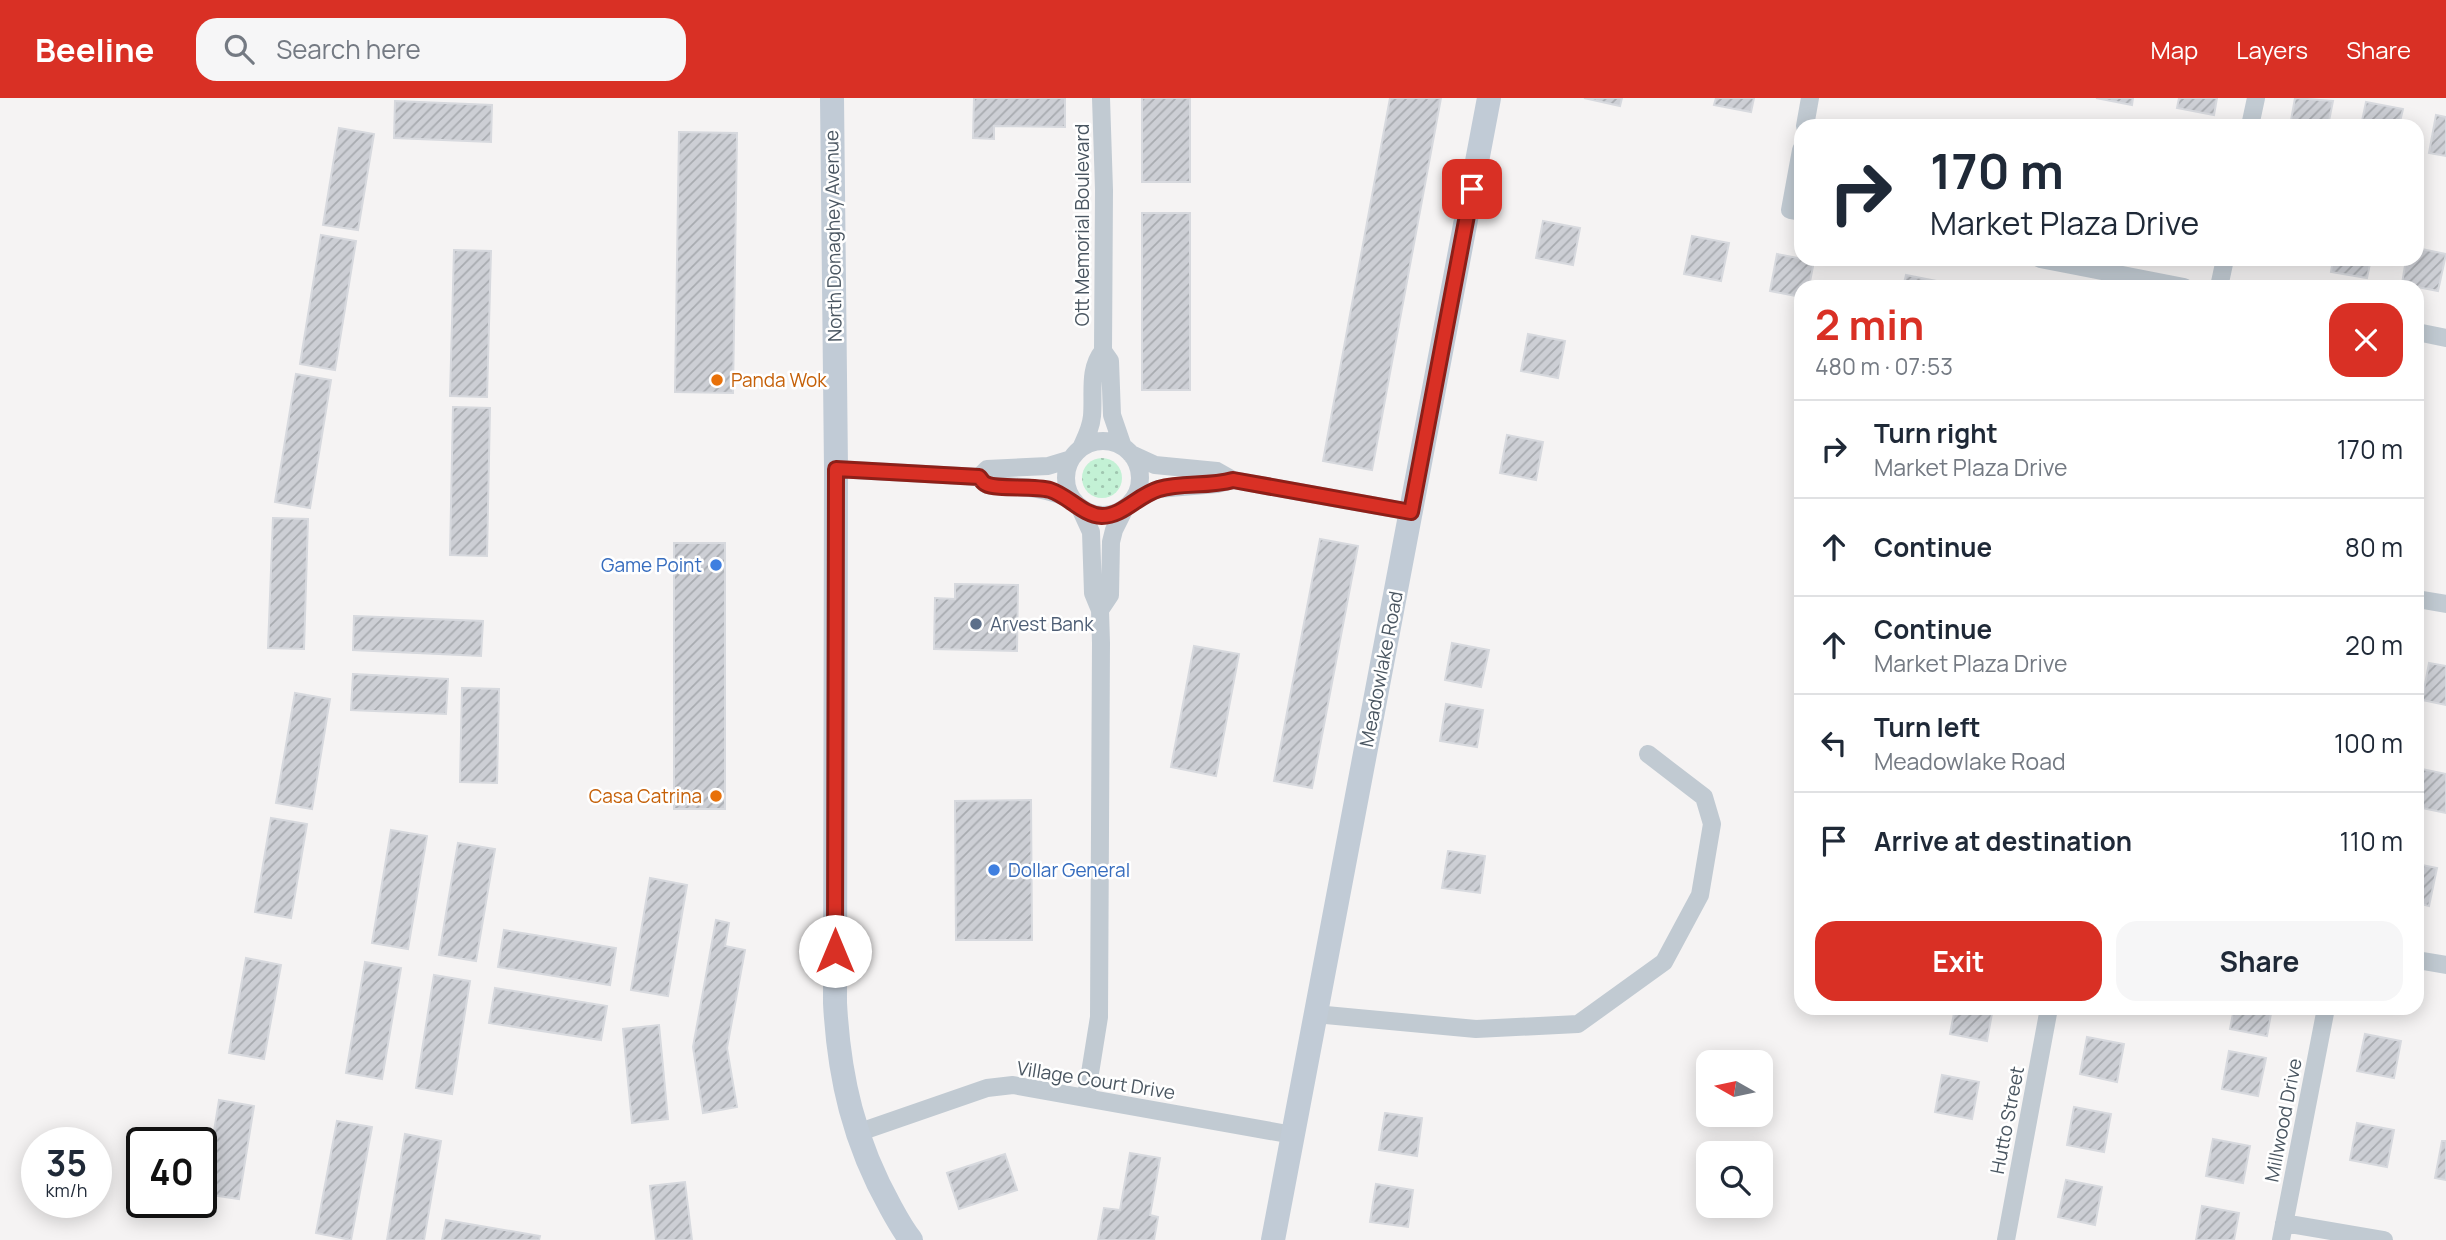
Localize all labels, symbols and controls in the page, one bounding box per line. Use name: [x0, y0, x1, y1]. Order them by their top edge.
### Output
search box: [196, 18, 686, 81]
text: Beeline: [35, 27, 154, 72]
icon: search: [220, 30, 258, 68]
text: Search here: [276, 31, 421, 67]
text: Map: [2151, 33, 2198, 66]
text: Layers: [2236, 33, 2308, 66]
text: Share: [2346, 33, 2411, 66]
street label: Ott Memorial Boulevard: [1069, 124, 1095, 326]
street label: North Donaghey Avenue: [818, 130, 848, 342]
text: 170 m: [1930, 137, 2064, 204]
icon: right: [1815, 147, 1906, 238]
pin: [1442, 159, 1502, 219]
icon: arrive: [1453, 170, 1491, 208]
text: Market Plaza Drive: [1930, 201, 2199, 245]
text: 2 min: [1815, 295, 1924, 353]
button: close: [2329, 303, 2403, 377]
text: 480 m · 07:53: [1815, 350, 1953, 382]
place label: Panda Wok: [731, 367, 827, 393]
marker: Panda Wok: [709, 372, 725, 388]
text: Turn right: [1874, 415, 1998, 451]
icon: right: [1815, 430, 1853, 468]
text: 170 m: [2337, 431, 2403, 467]
text: Market Plaza Drive: [1874, 451, 2068, 483]
icon: ahead: [1815, 528, 1853, 566]
text: Continue: [1874, 529, 1992, 565]
text: 80 m: [2345, 529, 2403, 565]
place label: Game Point: [601, 552, 702, 578]
marker: Game Point: [708, 557, 724, 573]
street label: Meadowlake Road: [1353, 589, 1409, 749]
place label: Arvest Bank: [990, 611, 1094, 637]
text: Continue: [1874, 611, 1992, 647]
marker: Arvest Bank: [968, 616, 984, 632]
icon: ahead: [1815, 626, 1853, 664]
text: 20 m: [2345, 627, 2403, 663]
text: Market Plaza Drive: [1874, 647, 2068, 679]
text: Turn left: [1874, 709, 1981, 745]
icon: left: [1815, 724, 1853, 762]
text: 100 m: [2334, 725, 2403, 761]
text: Meadowlake Road: [1874, 745, 2066, 777]
place label: Casa Catrina: [589, 783, 702, 809]
marker: Casa Catrina: [708, 788, 724, 804]
icon: arrive: [1815, 822, 1853, 860]
text: Arrive at destination: [1874, 823, 2132, 859]
text: 110 m: [2340, 823, 2403, 859]
place label: Dollar General: [1008, 857, 1130, 883]
marker: Dollar General: [986, 862, 1002, 878]
position arrow: [798, 914, 872, 988]
button: Exit: [1815, 921, 2102, 1001]
button: Share: [2116, 921, 2403, 1001]
north arrow: [1696, 1050, 1773, 1127]
map controls: [1696, 1050, 1773, 1218]
street label: Village Court Drive: [1015, 1055, 1177, 1105]
street label: Millwood Drive: [2258, 1056, 2308, 1184]
street label: Hutto Street: [1984, 1064, 2030, 1176]
speed limit sign: 40: [126, 1127, 217, 1218]
text: 35: [46, 1139, 87, 1187]
button: search: [1696, 1141, 1773, 1218]
text: km/h: [46, 1178, 87, 1202]

